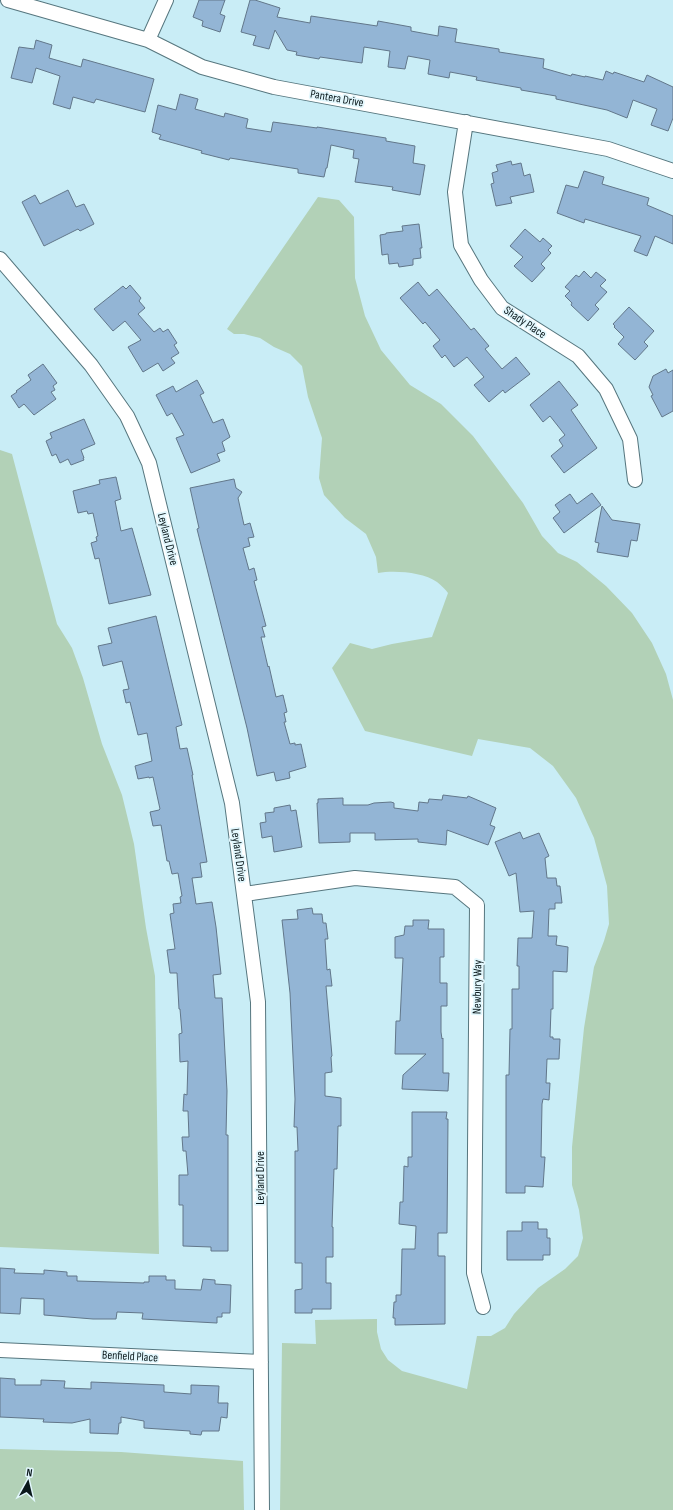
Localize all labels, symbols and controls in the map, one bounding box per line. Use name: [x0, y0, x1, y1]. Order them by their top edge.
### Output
street label: Pantera Drive: [309, 86, 365, 111]
street label: Shady Place: [501, 303, 549, 342]
street label: Leyland Drive: [154, 511, 181, 567]
street label: Leyland Drive: [227, 828, 250, 883]
street label: Newbury Way: [470, 959, 485, 1014]
street label: Leyland Drive: [253, 1151, 268, 1205]
street label: Benfield Place: [102, 1348, 159, 1365]
north arrow: [8, 1462, 48, 1502]
text: N: [26, 1466, 33, 1479]

